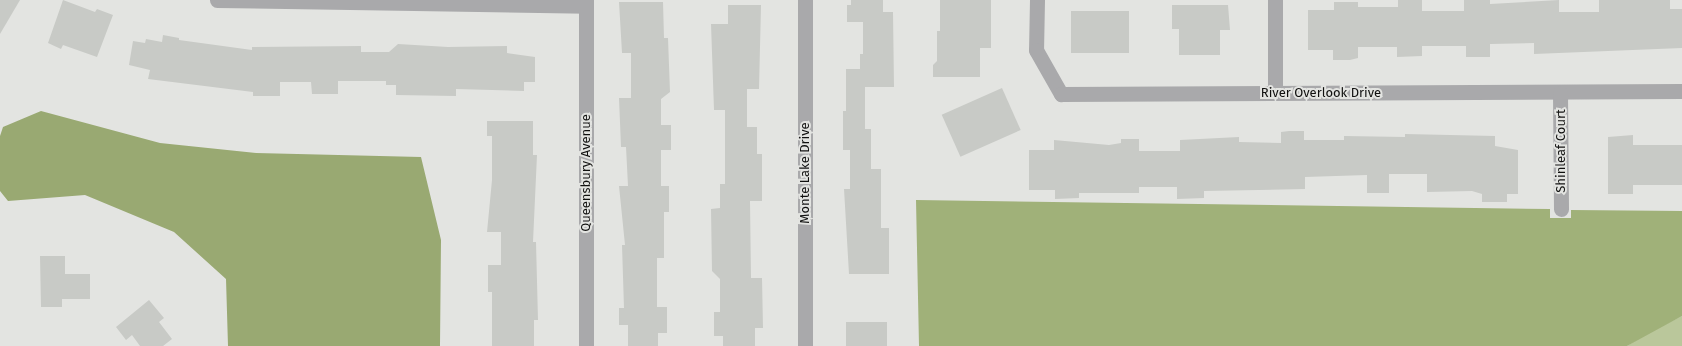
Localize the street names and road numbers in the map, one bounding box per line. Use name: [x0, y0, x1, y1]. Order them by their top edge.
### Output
street label: River Overlook Drive: [1261, 85, 1381, 101]
street label: Shinleaf Court: [1553, 109, 1569, 193]
street label: Queensbury Avenue: [578, 114, 594, 232]
street label: Monte Lake Drive: [797, 122, 813, 224]

